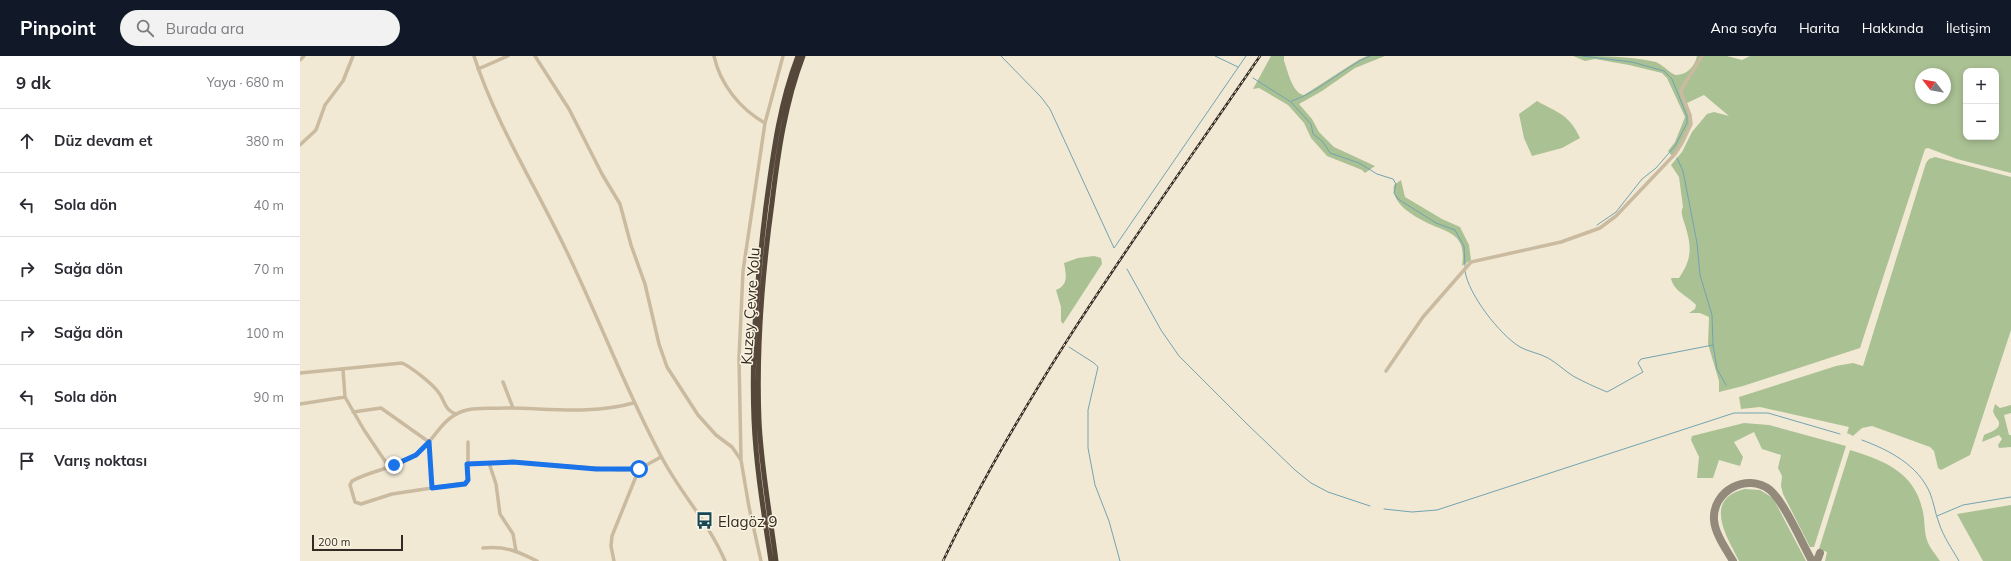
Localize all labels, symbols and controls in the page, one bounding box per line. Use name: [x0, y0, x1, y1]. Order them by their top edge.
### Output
search box: [120, 10, 400, 46]
text: Pinpoint: [20, 16, 96, 40]
icon: search: [134, 17, 156, 39]
text: Burada ara: [166, 19, 244, 38]
text: Ana sayfa: [1710, 19, 1777, 37]
text: Harita: [1799, 19, 1840, 37]
text: Hakkında: [1862, 19, 1924, 37]
text: İletişim: [1946, 19, 1991, 37]
north arrow: [1915, 68, 1951, 104]
map controls: [1963, 68, 1999, 140]
button: +: [1963, 68, 1999, 104]
text: 9 dk: [16, 72, 51, 93]
text: Yaya · 680 m: [207, 74, 284, 90]
button: −: [1963, 104, 1999, 140]
icon: ahead: [16, 130, 38, 152]
text: Düz devam et: [54, 131, 153, 150]
text: 380 m: [246, 133, 284, 149]
icon: left: [16, 194, 38, 216]
text: Sola dön: [54, 195, 117, 214]
text: 40 m: [254, 197, 284, 213]
street label: Kuzey Çevre Yolu: [736, 247, 764, 365]
icon: right: [16, 258, 38, 280]
text: Sağa dön: [54, 259, 123, 278]
text: 70 m: [254, 261, 284, 277]
icon: right: [16, 322, 38, 344]
text: Sağa dön: [54, 323, 123, 342]
text: 100 m: [246, 325, 284, 341]
icon: left: [16, 386, 38, 408]
text: Sola dön: [54, 387, 117, 406]
text: 90 m: [254, 389, 284, 405]
icon: arrive: [16, 450, 38, 472]
text: Varış noktası: [54, 451, 147, 470]
route end: [385, 456, 403, 474]
route start: [630, 460, 648, 478]
bus stop icon: Elagöz 9: [695, 511, 715, 531]
place label: Elagöz 9: [718, 512, 778, 531]
scale bar: [312, 533, 403, 552]
text: 200 m: [318, 535, 350, 549]

